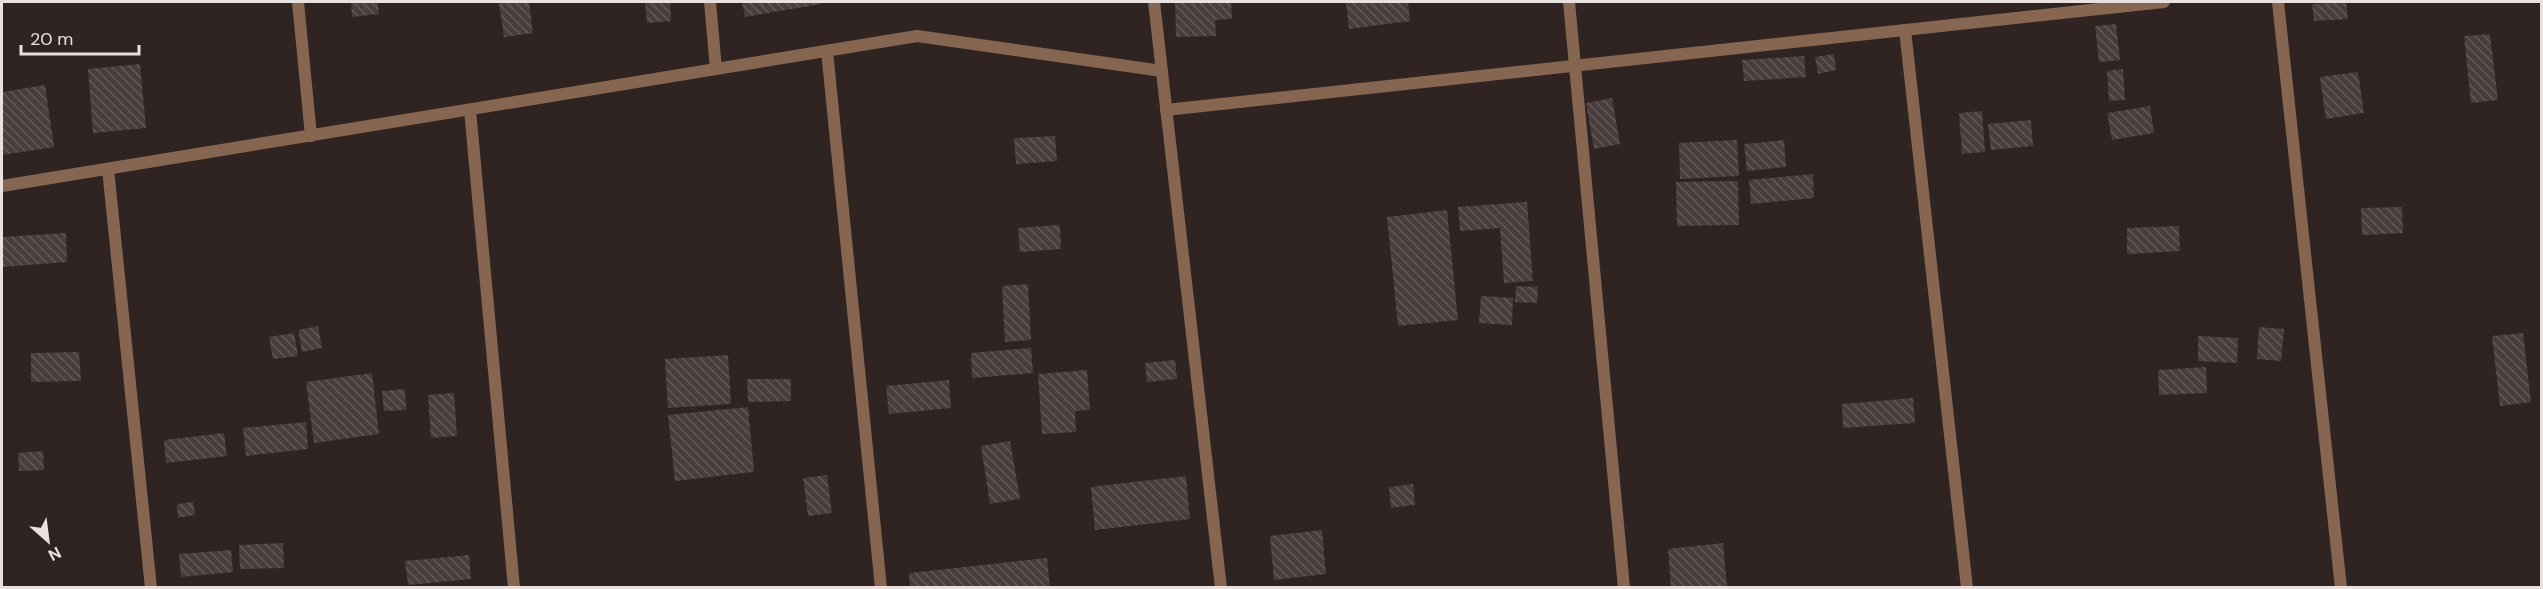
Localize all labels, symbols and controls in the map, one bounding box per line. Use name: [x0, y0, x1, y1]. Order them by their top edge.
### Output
scale bar: [21, 18, 140, 56]
text: 20 m: [30, 27, 73, 51]
north arrow: [18, 511, 78, 571]
text: N: [45, 542, 65, 566]

